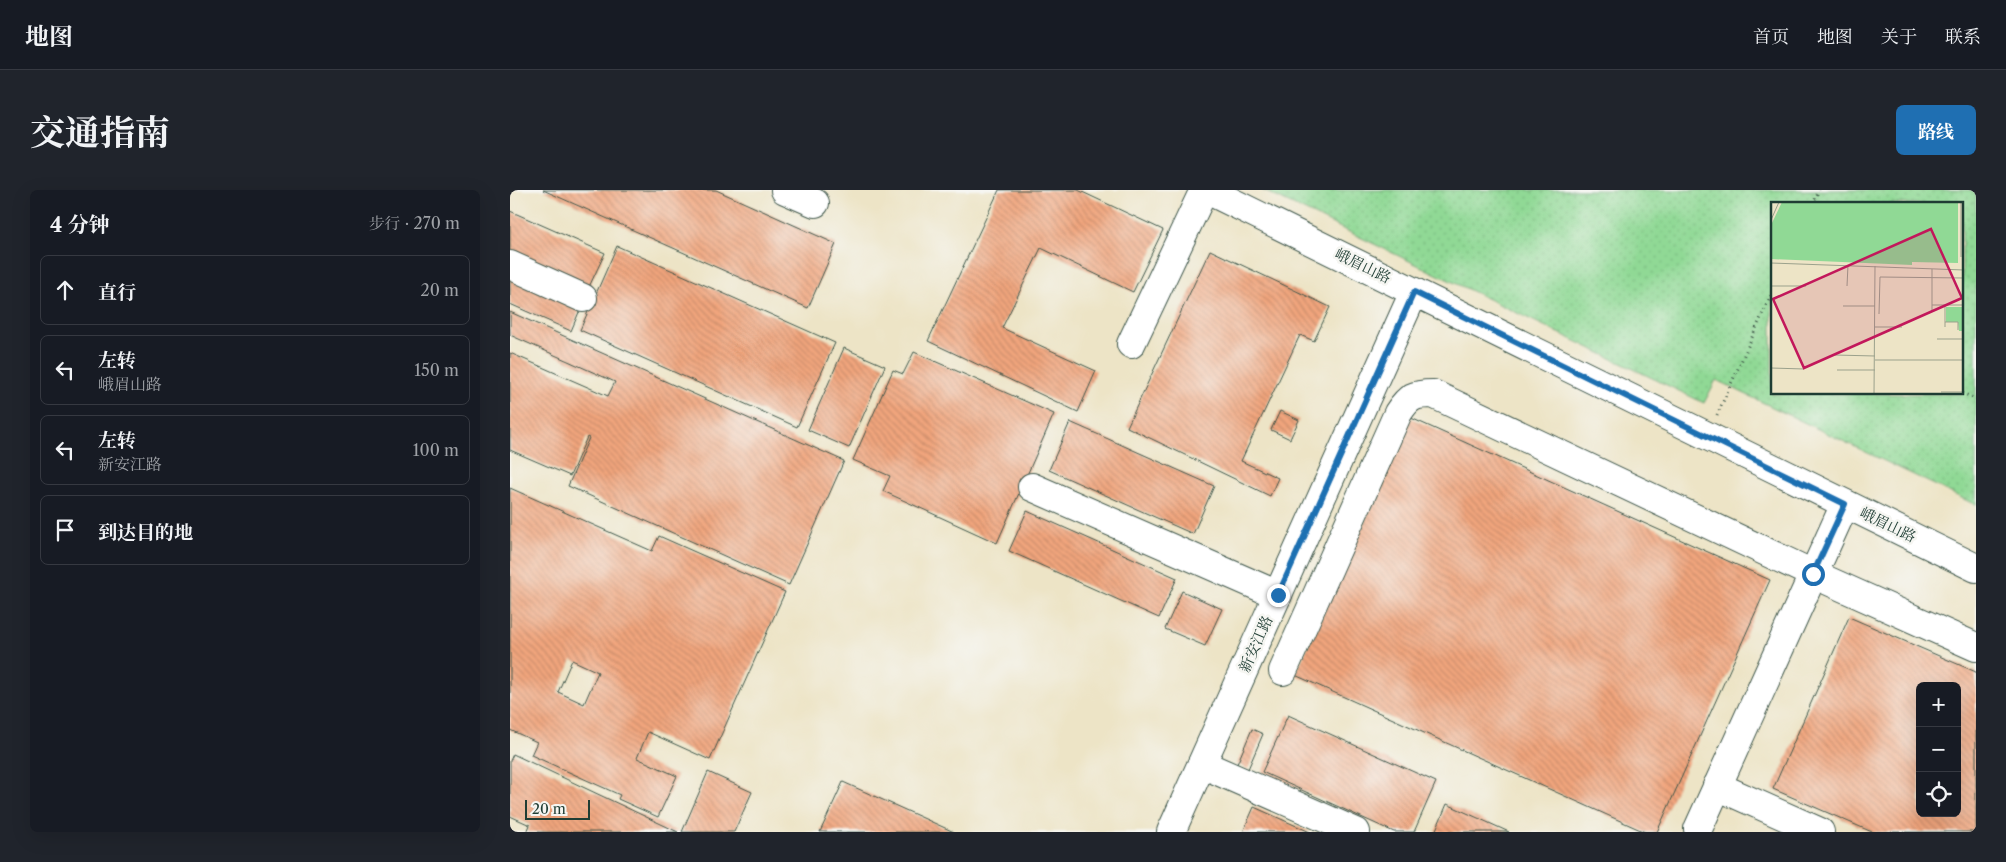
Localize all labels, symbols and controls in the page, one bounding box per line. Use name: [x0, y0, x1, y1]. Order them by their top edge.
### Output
text: 地图: [25, 22, 73, 51]
text: 首页: [1753, 26, 1789, 48]
text: 地图: [1817, 26, 1853, 48]
text: 关于: [1881, 26, 1917, 48]
text: 联系: [1945, 26, 1981, 48]
button: 路线: [1896, 105, 1976, 155]
text: 交通指南: [30, 111, 170, 154]
inset map: [1771, 202, 1964, 395]
text: 4 分钟: [50, 212, 110, 237]
text: 步行 · 270 m: [369, 213, 460, 233]
street label: 峨眉山路: [1332, 244, 1394, 287]
icon: ahead: [51, 276, 79, 304]
text: 20 m: [420, 280, 459, 300]
text: 直行: [98, 281, 136, 304]
text: 左转: [98, 349, 136, 372]
icon: left: [51, 356, 79, 384]
text: 150 m: [414, 360, 459, 380]
text: 峨眉山路: [98, 374, 162, 394]
text: 左转: [98, 429, 136, 452]
icon: left: [51, 436, 79, 464]
text: 100 m: [413, 440, 459, 460]
text: 新安江路: [98, 454, 162, 474]
street label: 峨眉山路: [1857, 503, 1919, 546]
icon: arrive: [51, 516, 79, 544]
text: 到达目的地: [98, 521, 193, 544]
route start: [1802, 563, 1825, 586]
route end: [1267, 584, 1290, 607]
street label: 新安江路: [1235, 613, 1276, 675]
map controls: [1916, 682, 1961, 817]
button: +: [1916, 682, 1961, 727]
button: −: [1916, 727, 1961, 772]
button: locate: [1916, 772, 1961, 817]
scale bar: [525, 797, 590, 820]
text: 20 m: [532, 800, 566, 818]

